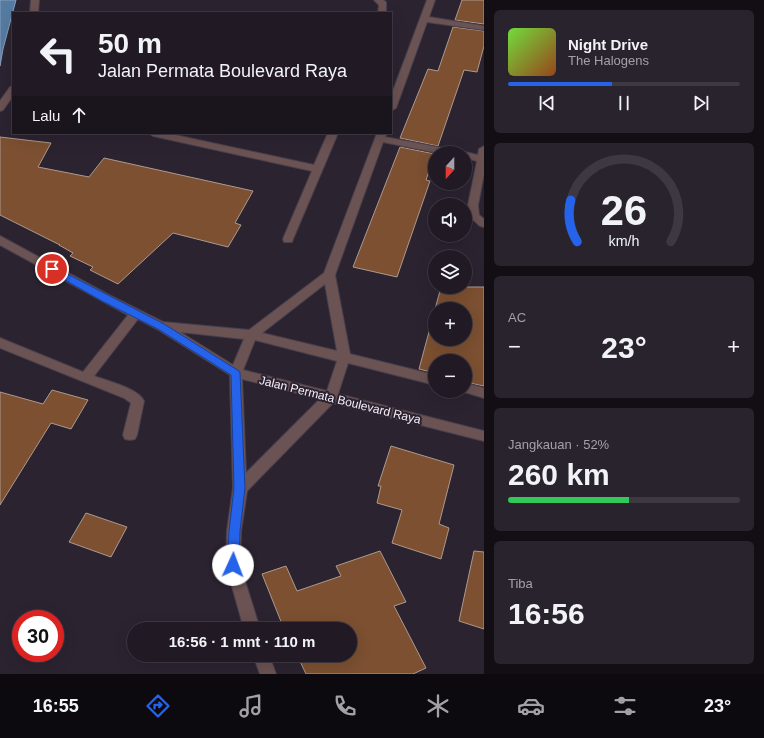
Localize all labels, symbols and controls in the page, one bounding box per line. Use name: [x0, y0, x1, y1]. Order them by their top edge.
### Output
icon: left: [32, 28, 84, 80]
text: 50 m: [98, 28, 162, 59]
text: Night Drive: [568, 36, 648, 53]
text: The Halogens: [568, 53, 649, 68]
text: Jalan Permata Boulevard Raya: [98, 61, 347, 81]
icon: previous: [536, 92, 558, 114]
icon: pause: [613, 92, 635, 114]
icon: next: [690, 92, 712, 114]
icon: ahead: [68, 104, 90, 126]
text: Lalu: [32, 107, 60, 124]
north arrow: [428, 146, 472, 190]
map controls: [428, 146, 472, 398]
text: 26: [601, 187, 647, 234]
button: sound: [428, 198, 472, 242]
text: km/h: [609, 233, 640, 249]
button: layers: [428, 250, 472, 294]
pin: [35, 252, 69, 286]
icon: arrive: [41, 258, 63, 280]
button: +: [428, 302, 472, 346]
text: AC: [508, 310, 526, 325]
text: 23°: [601, 331, 647, 364]
text: −: [508, 334, 521, 359]
text: +: [727, 334, 740, 359]
button: −: [428, 354, 472, 398]
street label: Jalan Permata Boulevard Raya: [258, 373, 423, 427]
text: Jangkauan · 52%: [508, 437, 609, 452]
text: 260 km: [508, 458, 610, 491]
position arrow: [212, 544, 254, 586]
text: Tiba: [508, 576, 533, 591]
text: 16:56: [508, 597, 585, 630]
speed limit sign: 30: [12, 610, 64, 662]
text: 16:56 · 1 mnt · 110 m: [169, 633, 315, 650]
icon: directions: [144, 692, 172, 720]
icon: music: [237, 692, 265, 720]
icon: phone: [331, 692, 359, 720]
icon: climate: [424, 692, 452, 720]
icon: car: [517, 692, 545, 720]
icon: filters: [611, 692, 639, 720]
text: 16:55: [33, 696, 79, 716]
text: 23°: [704, 696, 731, 716]

